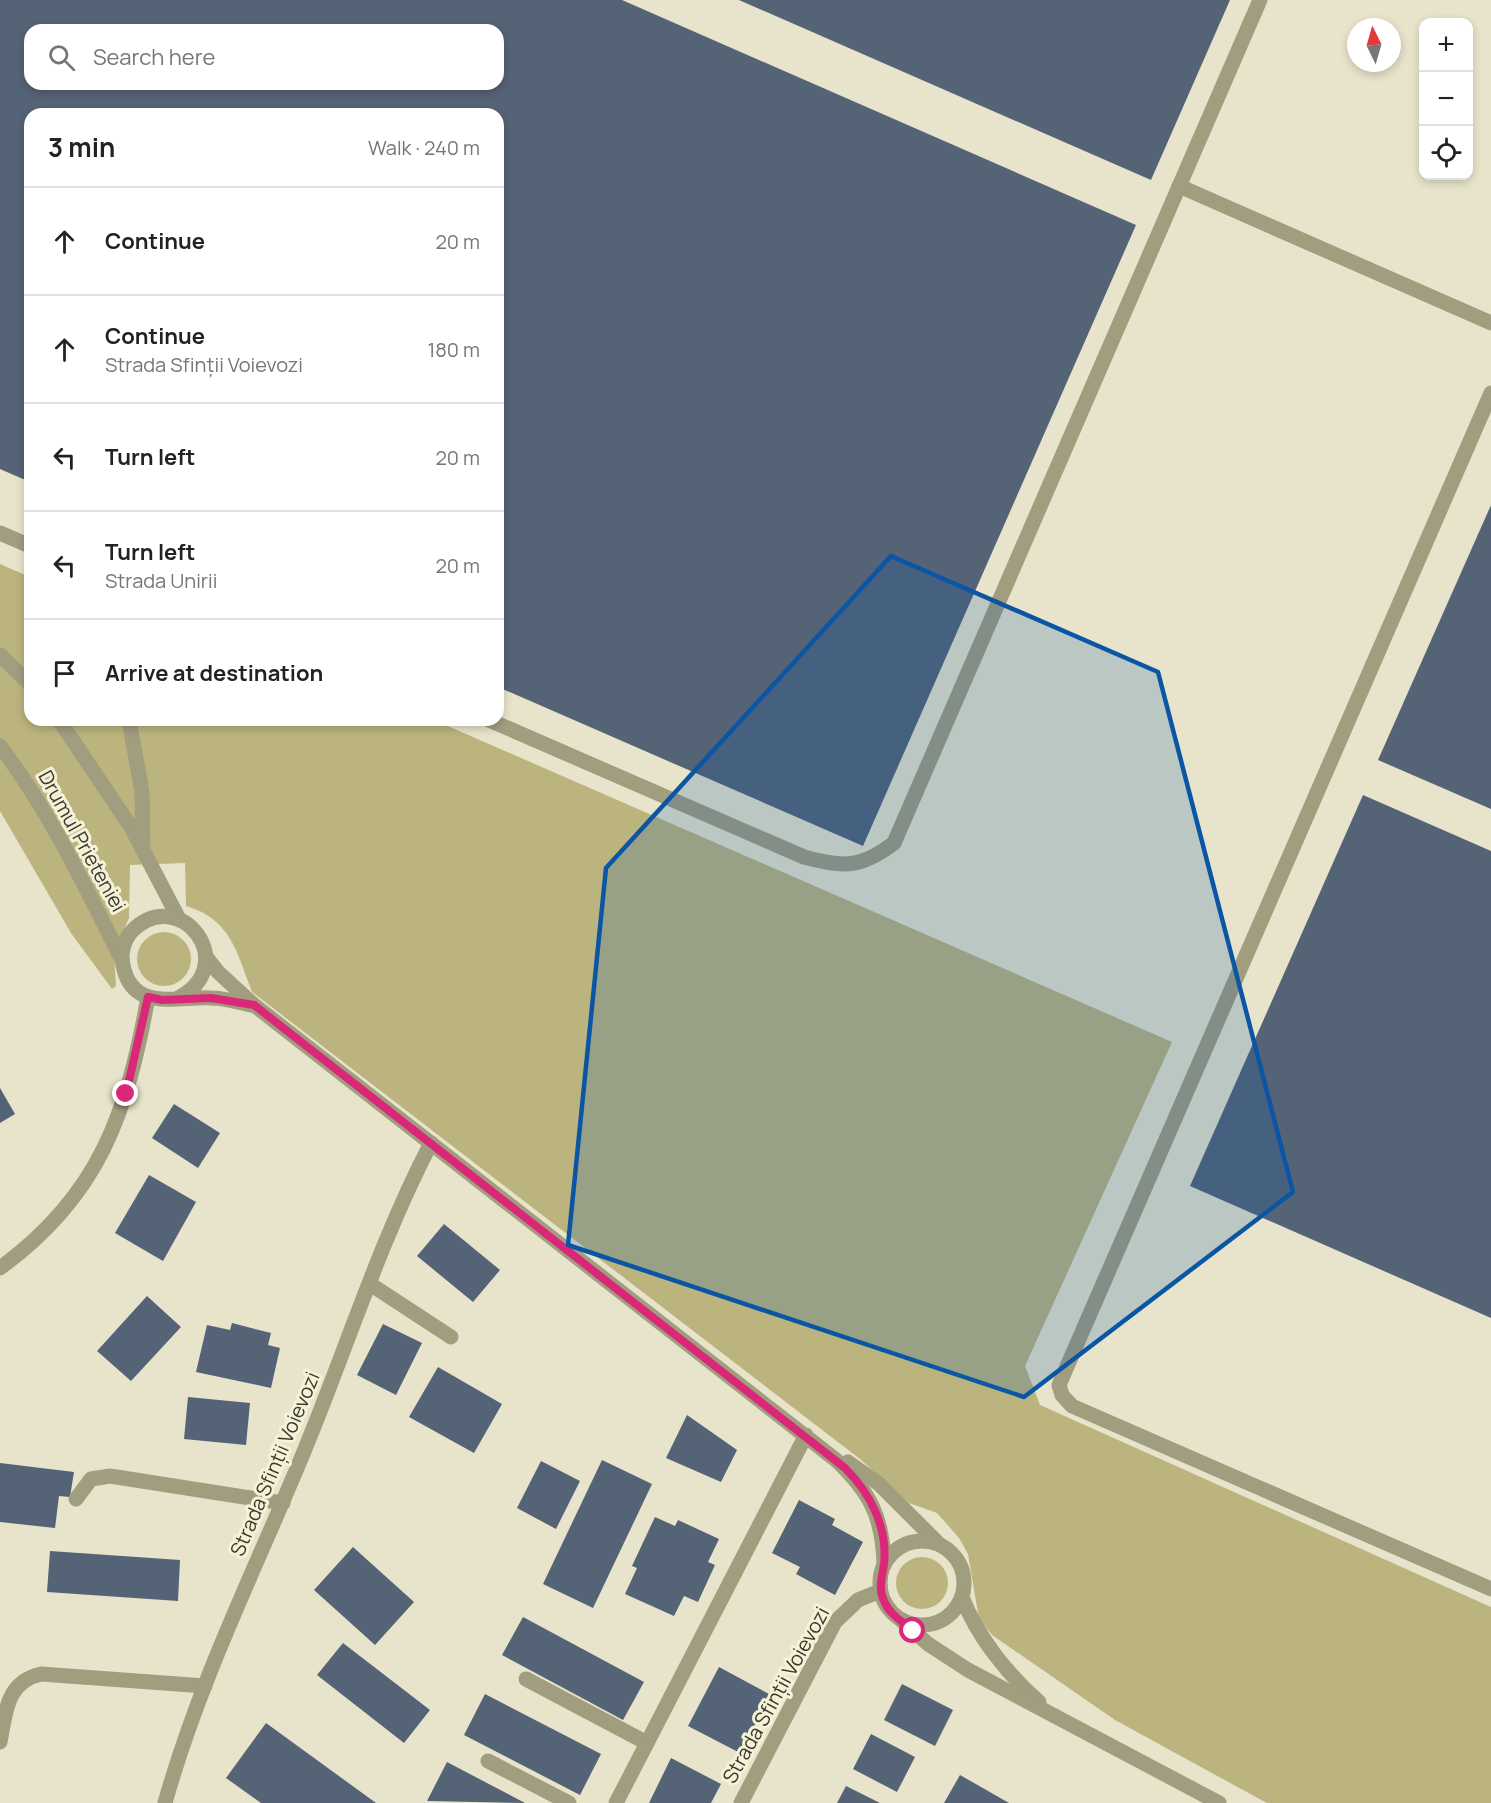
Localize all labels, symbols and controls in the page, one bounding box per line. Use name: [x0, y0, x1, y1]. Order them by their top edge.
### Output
north arrow: [1347, 18, 1401, 72]
map controls: [1419, 18, 1473, 180]
button: +: [1419, 18, 1473, 72]
search box: [24, 24, 504, 90]
icon: search: [45, 41, 78, 74]
text: Search here: [93, 42, 215, 72]
button: −: [1419, 72, 1473, 126]
button: locate: [1419, 126, 1473, 180]
text: 3 min: [48, 129, 115, 165]
text: Walk · 240 m: [368, 134, 480, 161]
icon: ahead: [48, 225, 81, 258]
text: Continue: [105, 226, 205, 256]
text: 20 m: [435, 228, 480, 255]
text: Continue: [105, 321, 205, 351]
icon: ahead: [48, 333, 81, 366]
text: 180 m: [427, 336, 480, 363]
text: Strada Sfinții Voievozi: [105, 351, 303, 378]
icon: left: [48, 441, 81, 474]
text: Turn left: [105, 442, 195, 472]
text: 20 m: [435, 444, 480, 471]
text: Turn left: [105, 537, 195, 567]
icon: left: [48, 549, 81, 582]
text: 20 m: [435, 552, 480, 579]
text: Strada Unirii: [105, 567, 217, 594]
icon: arrive: [48, 657, 81, 690]
text: Arrive at destination: [105, 658, 323, 688]
street label: Drumul Prieteniei: [32, 765, 132, 916]
route end: [112, 1080, 138, 1106]
street label: Strada Sfinții Voievozi: [223, 1367, 326, 1560]
street label: Strada Sfinții Voievozi: [716, 1602, 835, 1788]
route start: [899, 1617, 925, 1643]

